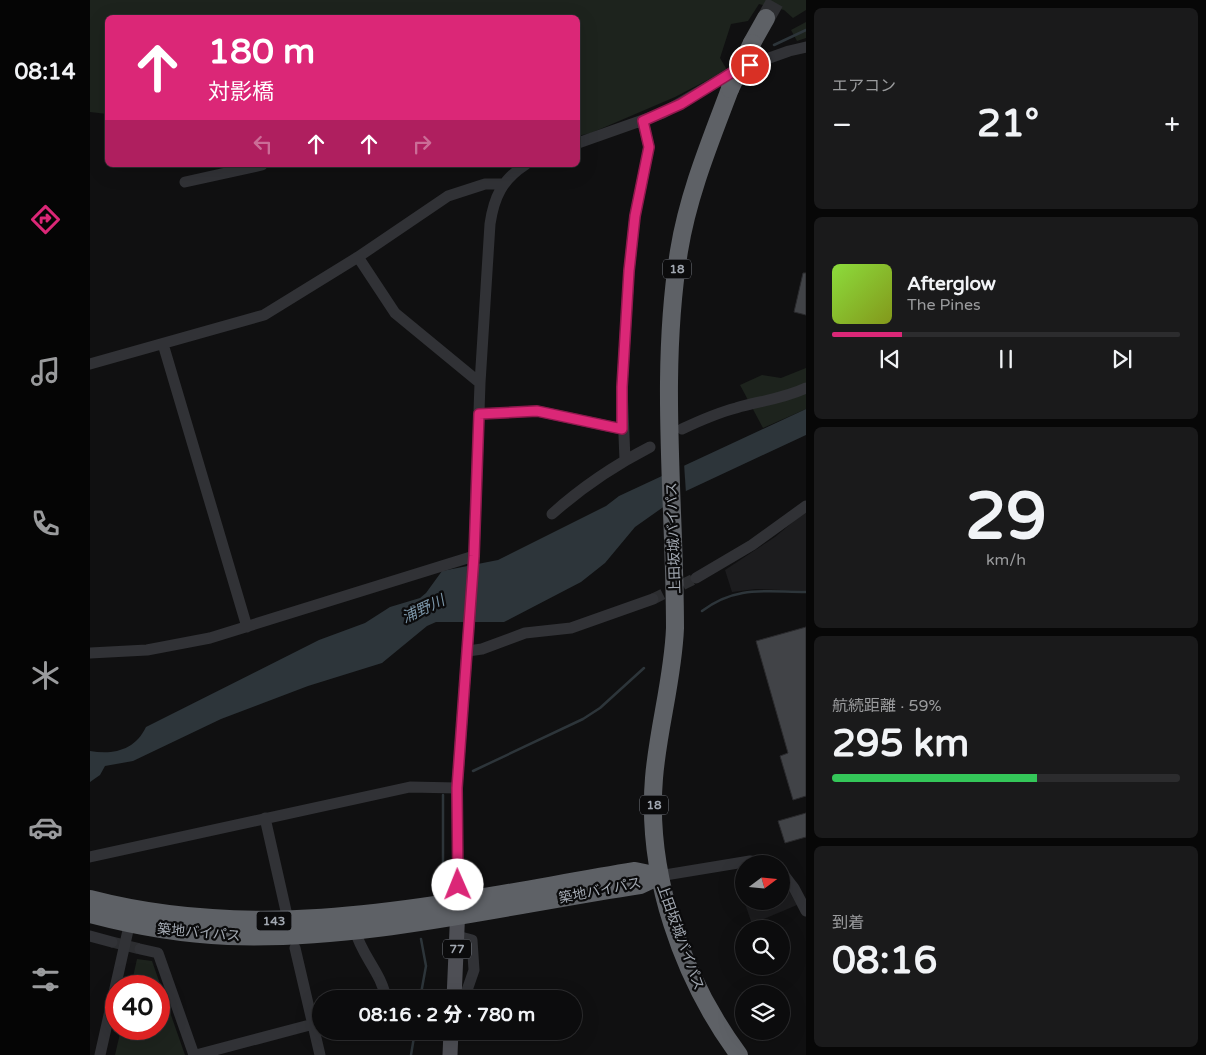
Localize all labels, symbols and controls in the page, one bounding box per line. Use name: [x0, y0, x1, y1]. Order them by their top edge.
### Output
text: 180 m: [208, 31, 315, 73]
icon: ahead: [125, 35, 190, 100]
pin: [729, 44, 771, 86]
icon: arrive: [736, 51, 764, 79]
text: 08:14: [15, 59, 75, 85]
text: エアコン: [832, 76, 896, 96]
text: 対影橋: [208, 79, 274, 105]
text: 21°: [977, 101, 1039, 147]
text: −: [832, 108, 852, 142]
text: +: [1164, 108, 1180, 142]
icon: left: [249, 130, 277, 158]
icon: ahead: [302, 130, 330, 158]
icon: ahead: [355, 130, 383, 158]
icon: right: [408, 130, 436, 158]
icon: directions: [28, 202, 63, 237]
road number: 18: [663, 260, 691, 278]
text: Afterglow: [907, 273, 996, 295]
text: The Pines: [907, 295, 981, 315]
icon: previous: [876, 345, 904, 373]
icon: pause: [992, 345, 1020, 373]
icon: next: [1108, 345, 1136, 373]
icon: music: [28, 354, 63, 389]
text: 29: [965, 478, 1047, 557]
street label: 上田坂城バイパス: [663, 482, 684, 594]
icon: phone: [28, 506, 63, 541]
text: km/h: [986, 550, 1026, 570]
water label: 浦野川: [399, 590, 449, 627]
icon: climate: [28, 658, 63, 693]
text: 航続距離 · 59%: [832, 696, 942, 716]
text: 295 km: [832, 721, 969, 767]
road number: 18: [640, 796, 668, 814]
icon: car: [28, 810, 63, 845]
north arrow: [735, 855, 790, 910]
map controls: [735, 855, 790, 1040]
position arrow: [431, 858, 483, 910]
street label: 築地バイパス: [557, 874, 643, 907]
street label: 上田坂城バイパス: [653, 882, 708, 993]
road number: 143: [256, 911, 292, 930]
text: 到着: [832, 913, 864, 933]
street label: 築地バイパス: [157, 920, 241, 945]
button: search: [735, 920, 790, 975]
text: 08:16: [832, 938, 937, 984]
road number: 77: [443, 940, 471, 959]
icon: filters: [28, 962, 63, 997]
speed limit sign: 40: [105, 975, 170, 1040]
button: layers: [735, 985, 790, 1040]
text: 08:16 · 2 分 · 780 m: [359, 1004, 535, 1026]

